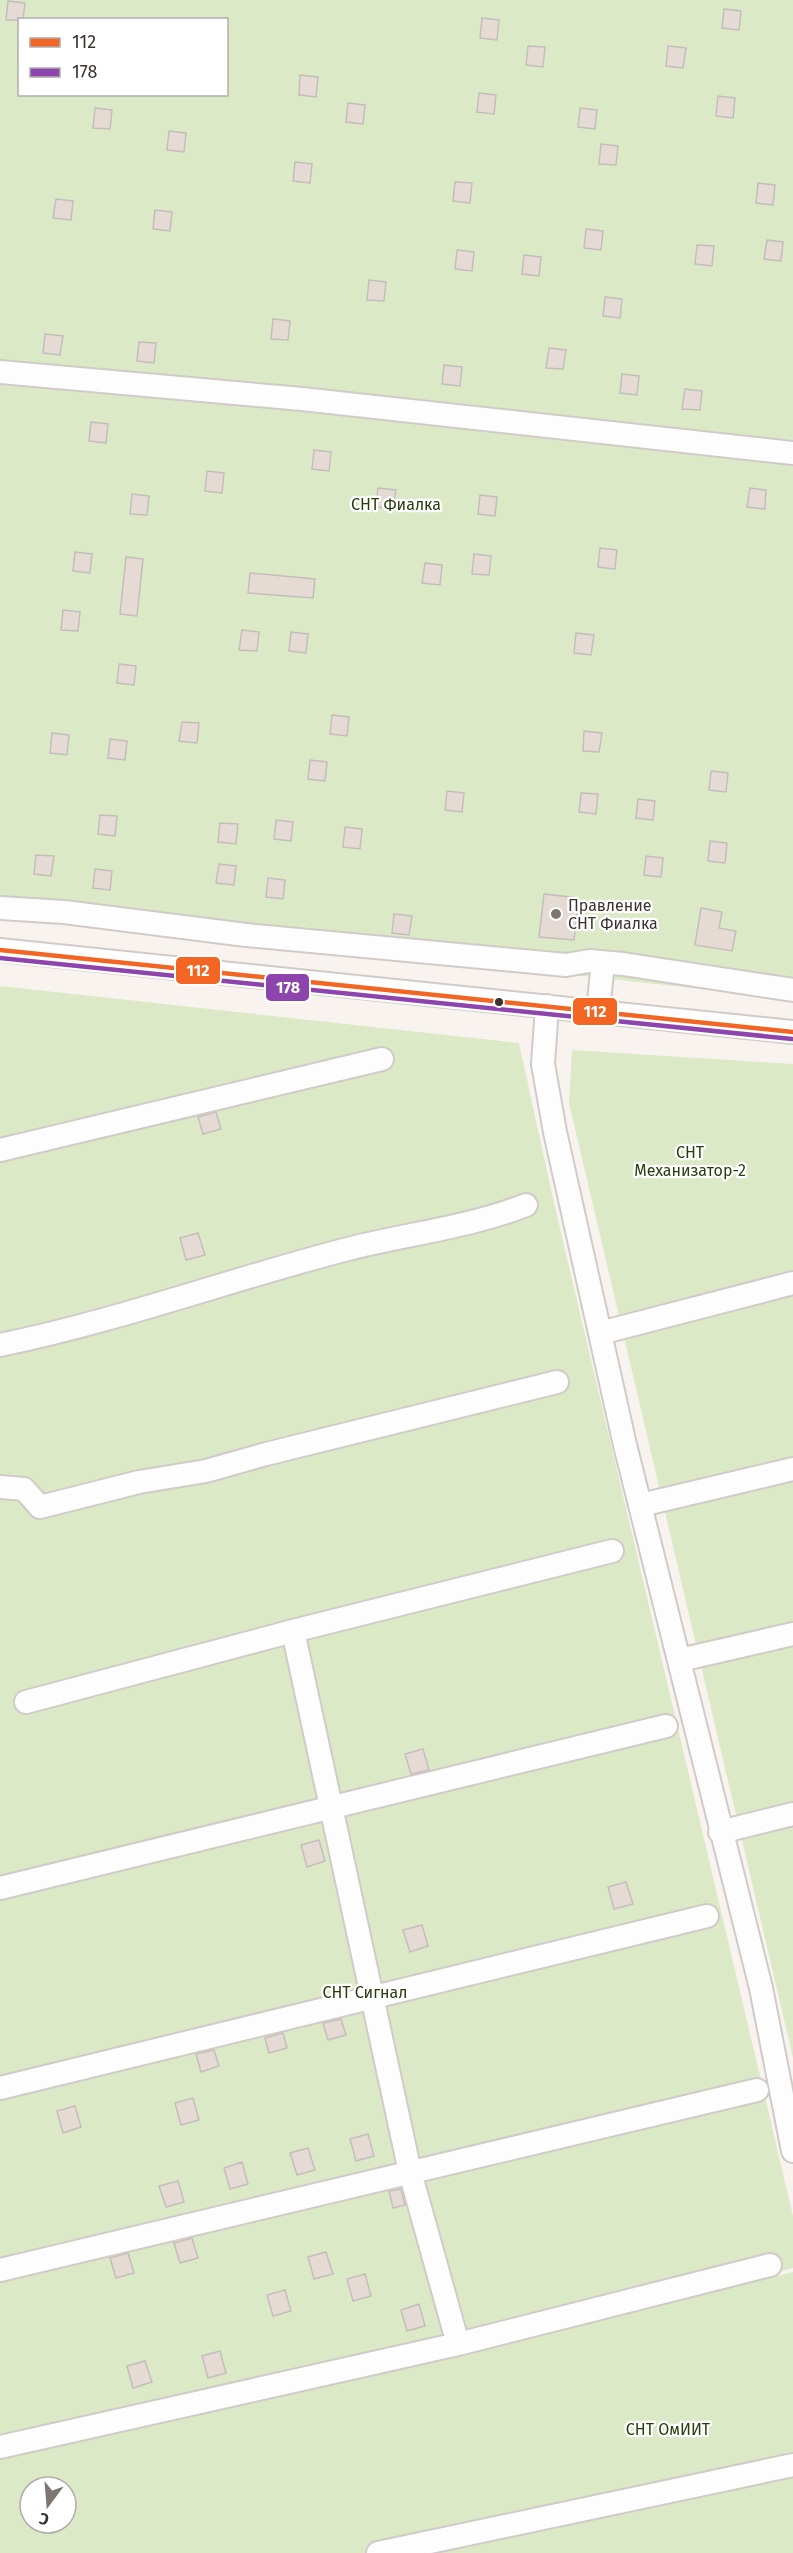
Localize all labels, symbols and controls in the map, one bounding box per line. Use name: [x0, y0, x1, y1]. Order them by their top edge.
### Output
legend: [18, 18, 228, 96]
text: 112: [72, 31, 96, 53]
text: 178: [72, 61, 97, 83]
park label: СНТ Фиалка: [351, 495, 441, 514]
place label: Правление СНТ Фиалка: [568, 896, 658, 933]
marker: Правление СНТ Фиалка: [549, 907, 563, 921]
line badge: 112: [175, 956, 221, 985]
text: 112: [187, 961, 209, 980]
line badge: 178: [265, 973, 310, 1002]
text: 178: [276, 978, 300, 997]
unlabelled marker: [493, 996, 505, 1008]
line badge: 112: [572, 997, 618, 1026]
text: 112: [584, 1002, 606, 1021]
park label: СНТ Механизатор-2: [634, 1143, 746, 1180]
park label: СНТ Сигнал: [323, 1983, 407, 2002]
park label: СНТ ОмИИТ: [626, 2420, 711, 2439]
north arrow: [18, 2475, 78, 2535]
text: С: [36, 2508, 51, 2529]

